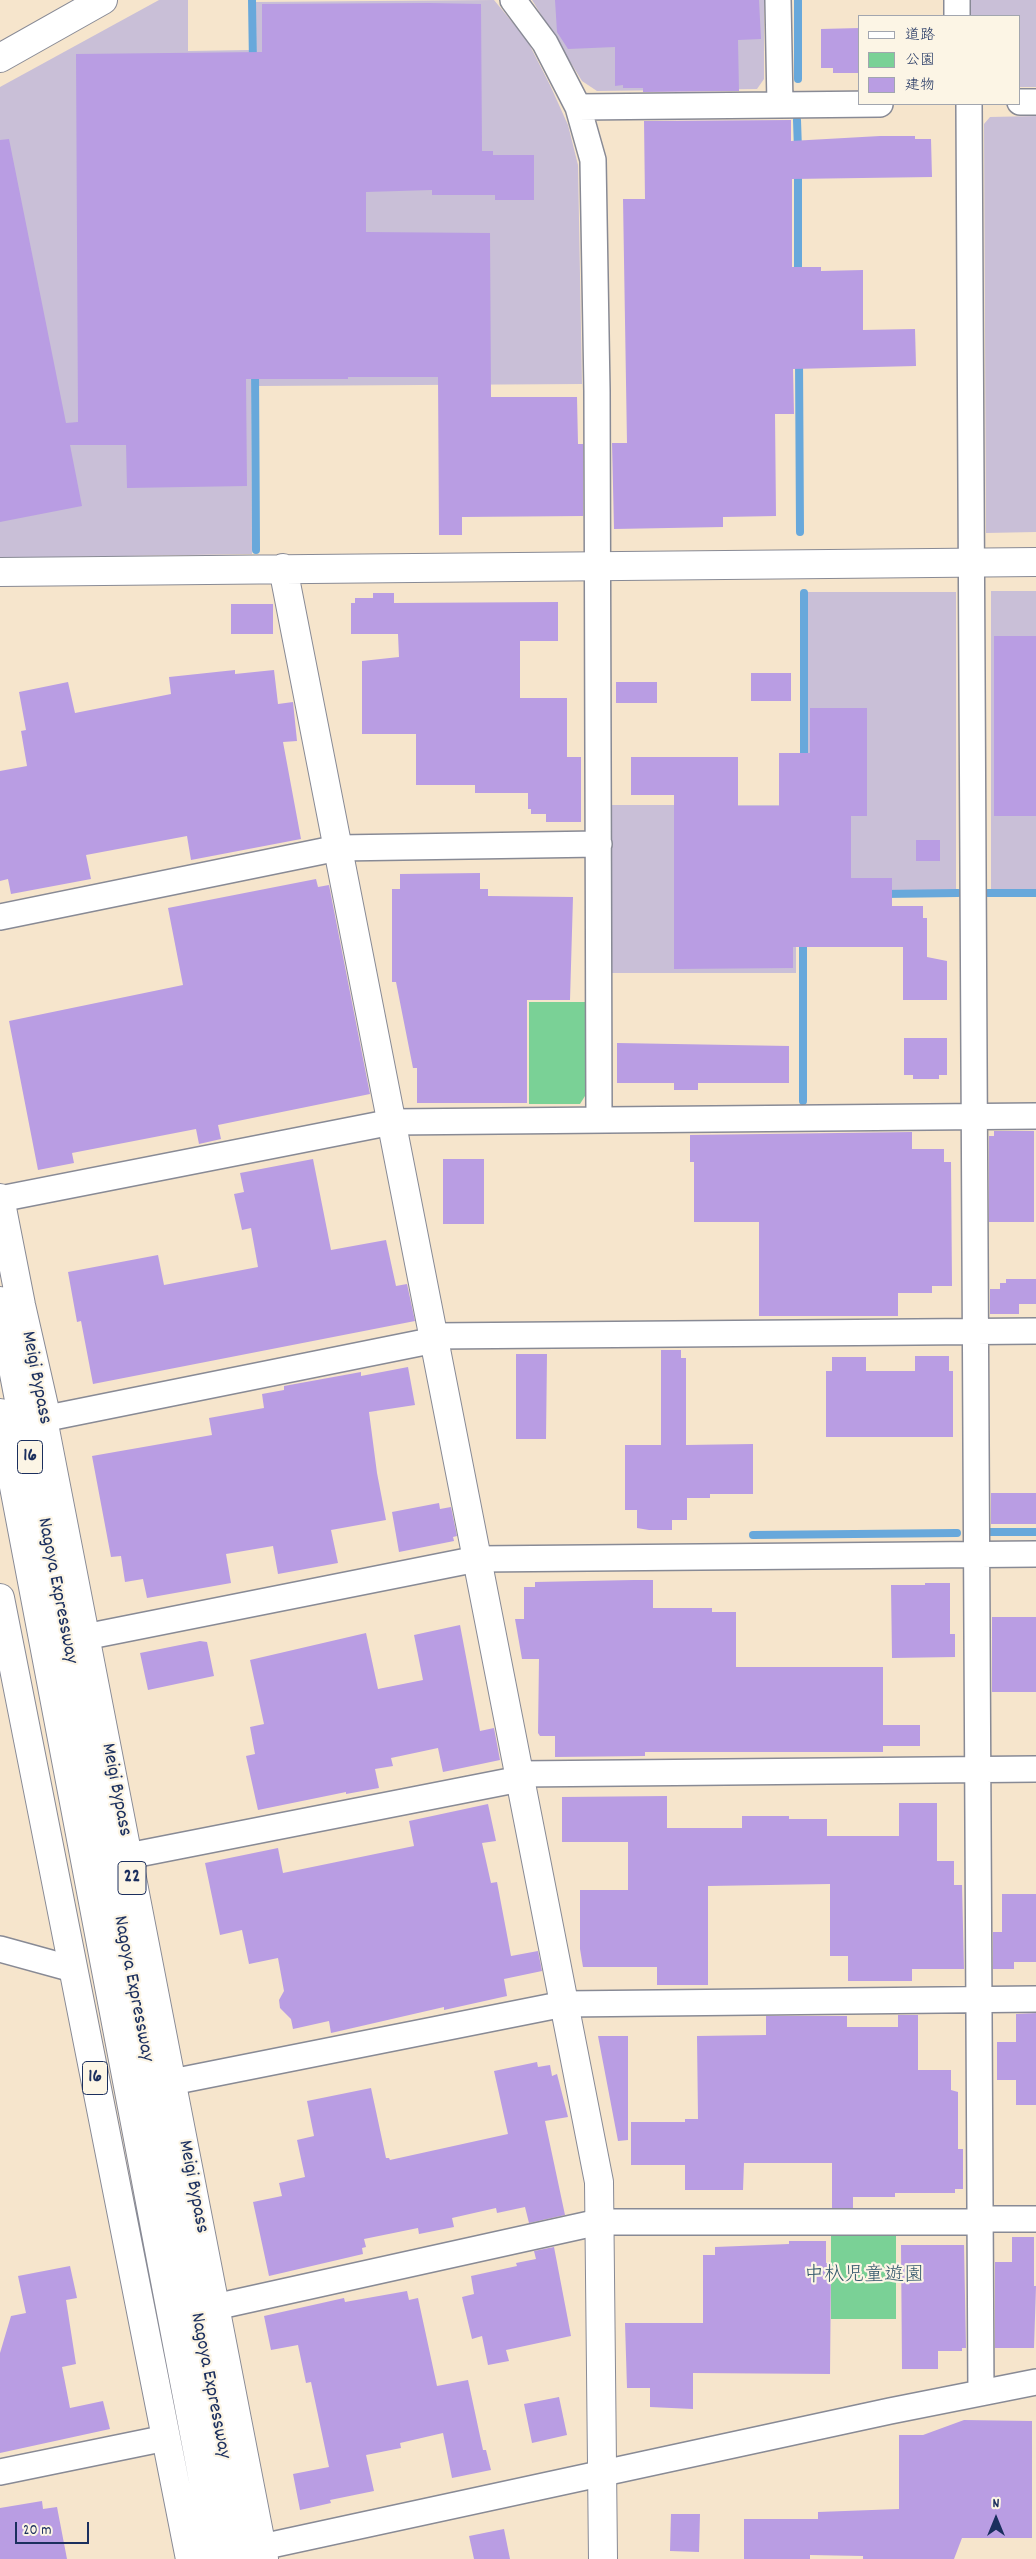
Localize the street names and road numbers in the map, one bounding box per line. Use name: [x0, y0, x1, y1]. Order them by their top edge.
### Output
street label: Meigi Bypass: [14, 1329, 56, 1427]
road number: 16: [18, 1440, 42, 1474]
street label: Nagoya Expressway: [30, 1516, 82, 1666]
street label: Meigi Bypass: [94, 1741, 136, 1839]
road number: 22: [118, 1862, 146, 1895]
street label: Nagoya Expressway: [106, 1914, 158, 2064]
road number: 16: [82, 2062, 108, 2094]
street label: Meigi Bypass: [171, 2138, 213, 2236]
street label: Nagoya Expressway: [183, 2311, 235, 2461]

